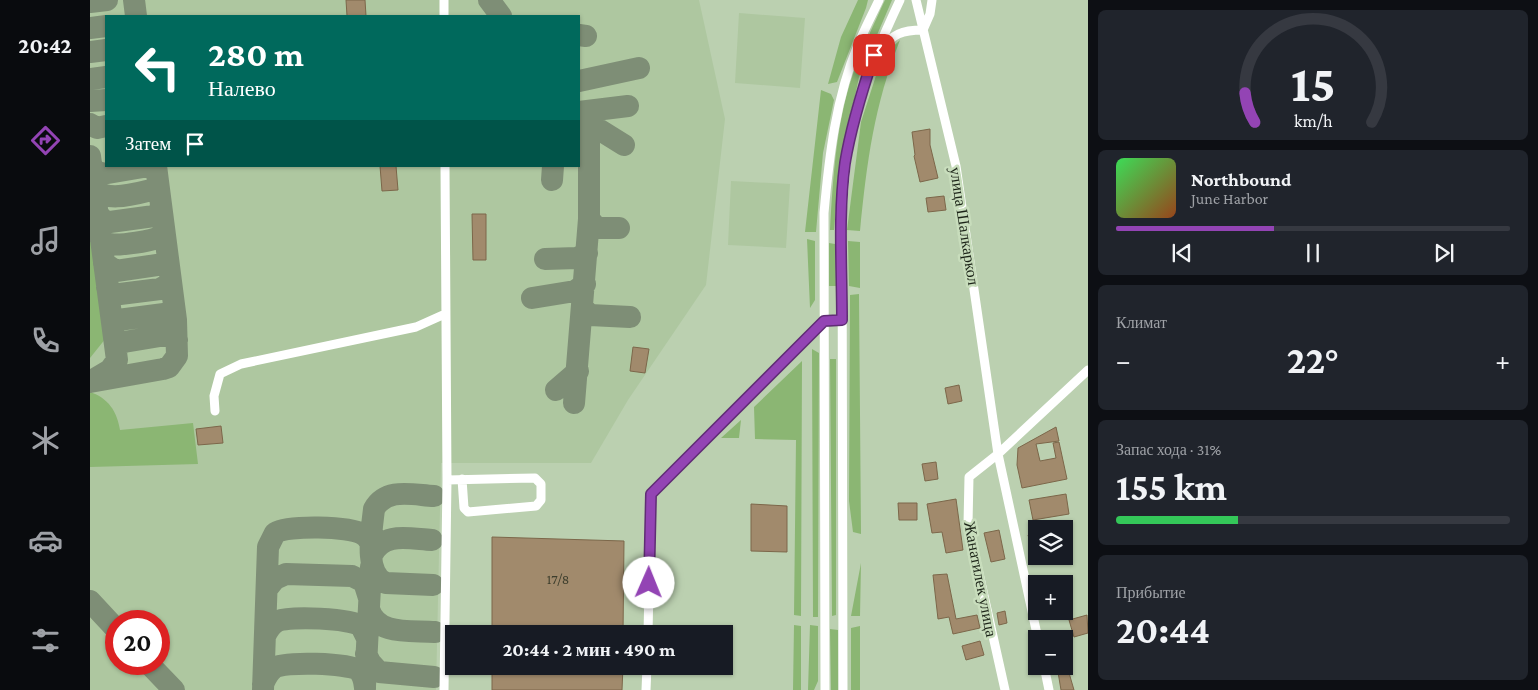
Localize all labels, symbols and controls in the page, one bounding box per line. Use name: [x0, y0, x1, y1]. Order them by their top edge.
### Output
text: 20:42: [18, 33, 72, 58]
pin: [853, 34, 895, 76]
icon: left: [125, 35, 190, 100]
text: 280 m: [208, 35, 304, 74]
icon: arrive: [860, 41, 888, 69]
text: 15: [1291, 54, 1335, 112]
text: Налево: [208, 76, 276, 101]
text: km/h: [1294, 111, 1333, 131]
icon: directions: [28, 123, 63, 158]
icon: arrive: [181, 130, 209, 158]
text: Затем: [125, 133, 171, 154]
street label: улица Шалкаркол: [946, 166, 982, 286]
text: Northbound: [1191, 169, 1291, 190]
text: June Harbor: [1191, 190, 1268, 207]
icon: music: [28, 223, 63, 258]
icon: previous: [1168, 239, 1196, 267]
icon: pause: [1299, 239, 1327, 267]
icon: next: [1430, 239, 1458, 267]
text: Климат: [1116, 314, 1167, 331]
icon: phone: [28, 323, 63, 358]
text: 22°: [1287, 339, 1339, 381]
text: −: [1116, 345, 1131, 376]
text: +: [1495, 345, 1510, 376]
icon: climate: [28, 423, 63, 458]
text: Запас хода · 31%: [1116, 441, 1221, 458]
text: 155 km: [1116, 466, 1227, 508]
street label: Жанатилек улица: [960, 520, 1000, 638]
map controls: [1028, 520, 1073, 675]
button: layers: [1028, 520, 1073, 565]
icon: car: [28, 523, 63, 558]
position arrow: [622, 556, 674, 608]
house number: 17/8: [547, 571, 569, 587]
button: +: [1028, 575, 1073, 620]
text: Прибытие: [1116, 584, 1186, 601]
text: 20:44: [1116, 609, 1210, 651]
speed limit sign: 20: [105, 610, 170, 675]
icon: filters: [28, 623, 63, 658]
button: −: [1028, 630, 1073, 675]
text: 20:44 · 2 мин · 490 m: [503, 639, 675, 660]

